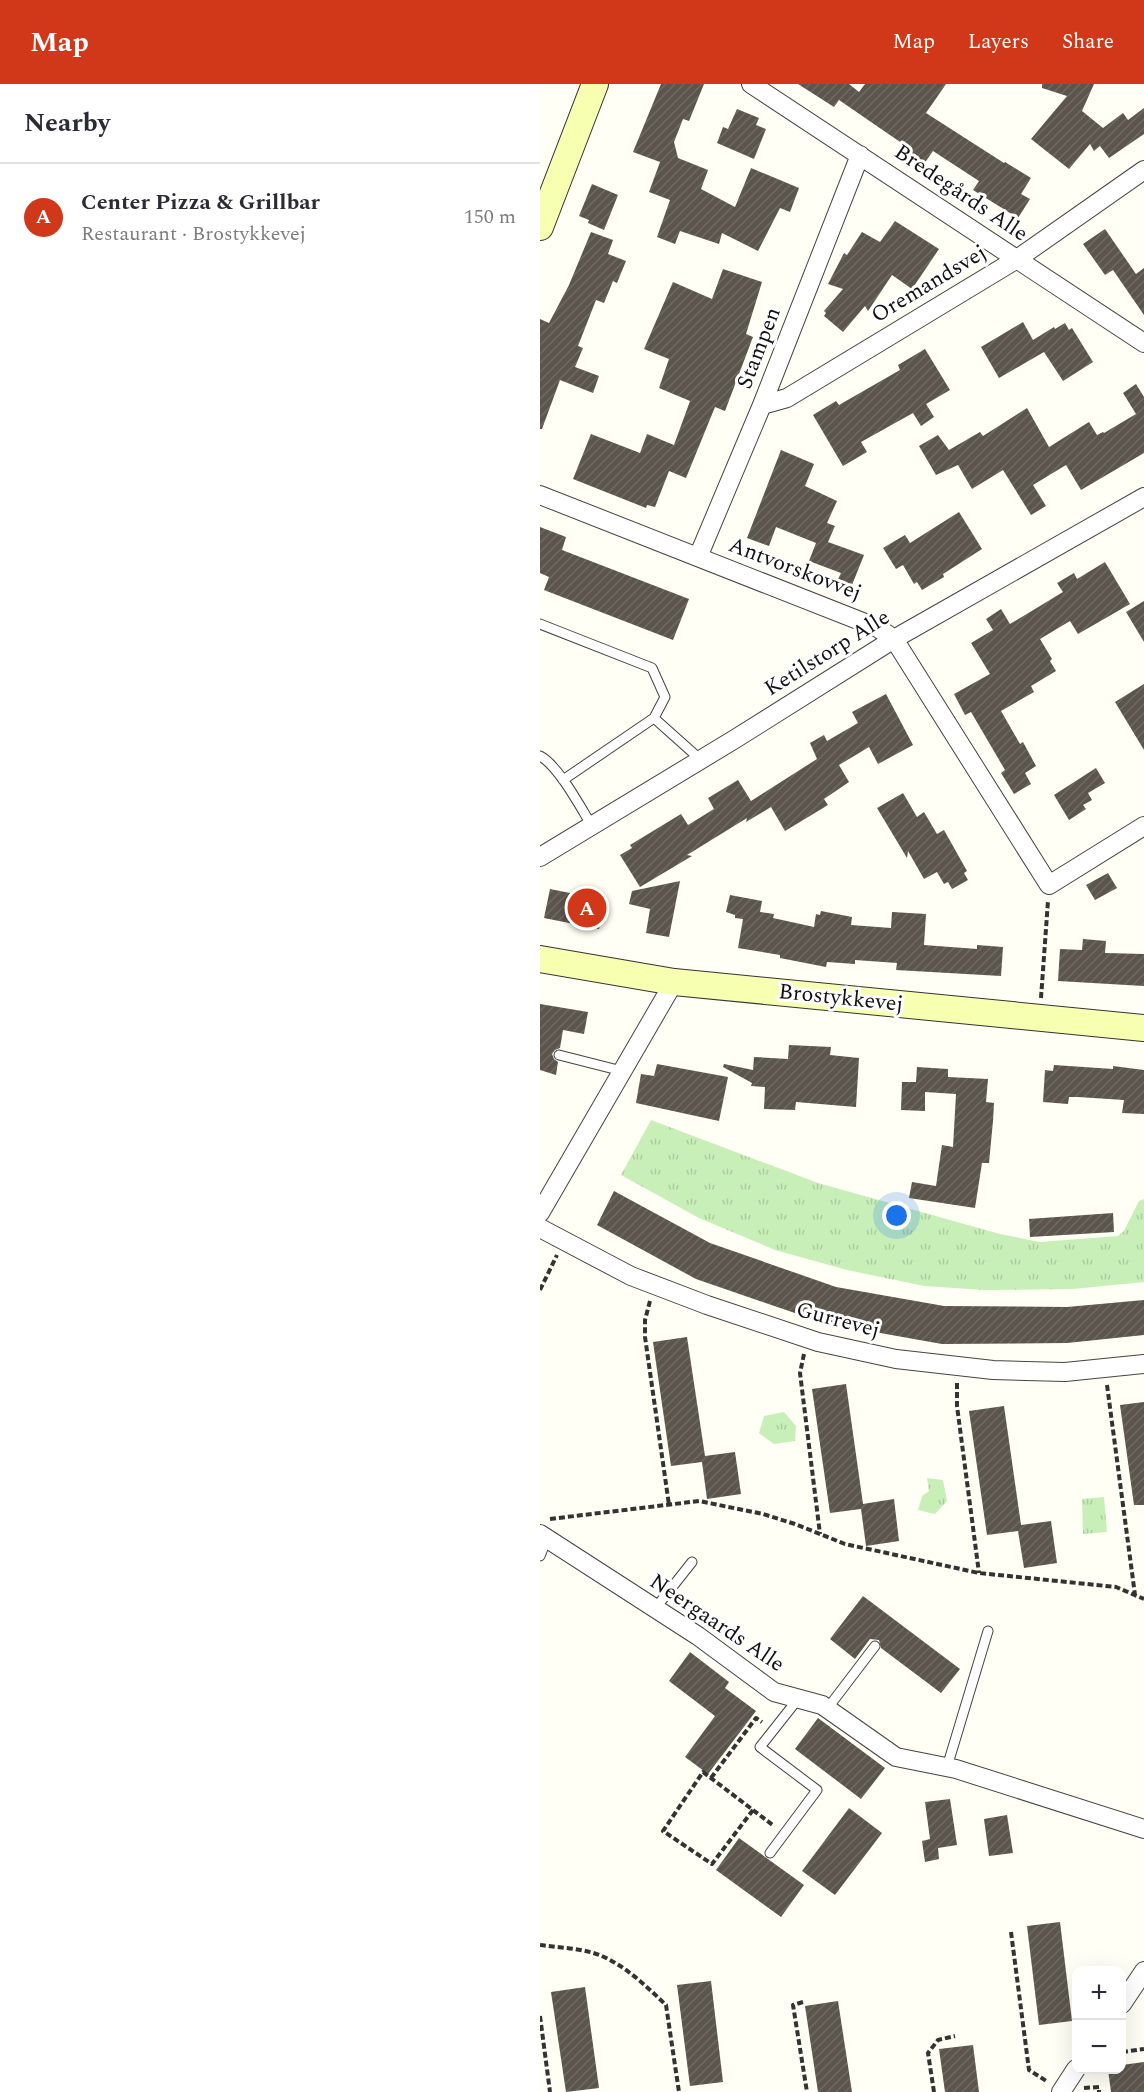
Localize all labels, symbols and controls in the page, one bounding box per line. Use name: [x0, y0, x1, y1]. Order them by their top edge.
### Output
text: Map: [30, 21, 89, 64]
text: Map: [893, 26, 935, 58]
text: Layers: [968, 26, 1029, 58]
text: Share: [1062, 26, 1114, 58]
text: Nearby: [24, 103, 110, 143]
street label: Bredegårds Alle: [887, 136, 1035, 250]
text: Center Pizza & Grillbar: [81, 186, 320, 219]
text: A: [36, 202, 51, 232]
text: 150 m: [464, 202, 516, 232]
text: Restaurant · Brostykkevej: [81, 219, 306, 249]
street label: Oremandsvej: [865, 237, 993, 331]
street label: Stampen: [728, 302, 790, 394]
street label: Antvorskovvej: [724, 528, 866, 610]
street label: Ketilstorp Alle: [758, 601, 896, 705]
pin: A: [568, 886, 606, 930]
street label: Brostykkevej: [777, 975, 905, 1021]
your location: [882, 1201, 911, 1230]
street label: Gurrevej: [792, 1293, 884, 1347]
street label: Neergaards Alle: [643, 1565, 791, 1681]
map controls: [1072, 1966, 1126, 2074]
button: +: [1072, 1966, 1126, 2020]
button: −: [1072, 2020, 1126, 2074]

